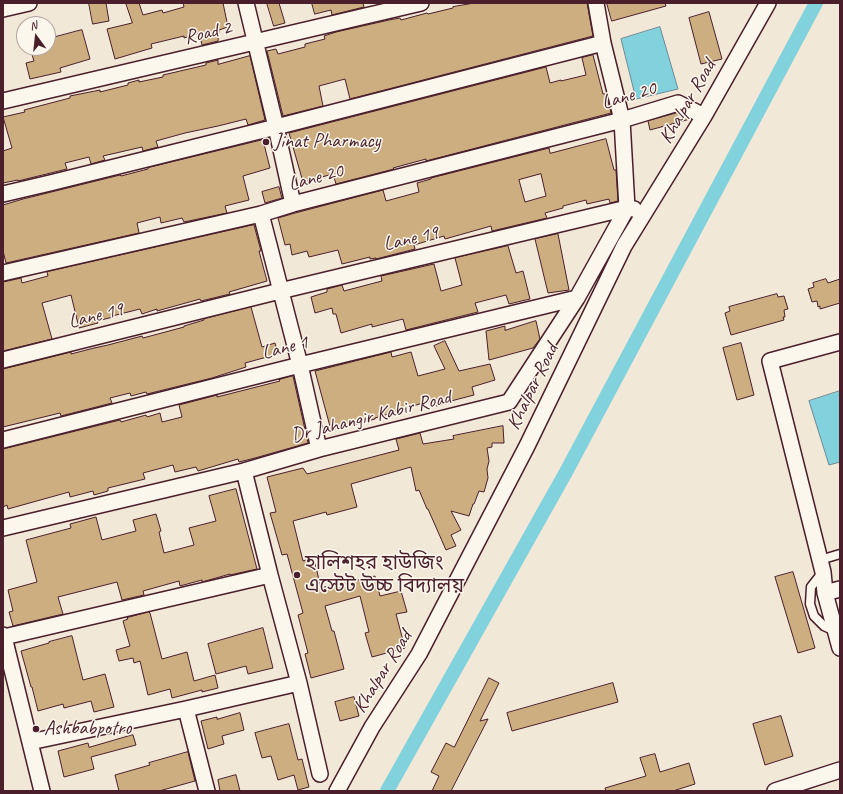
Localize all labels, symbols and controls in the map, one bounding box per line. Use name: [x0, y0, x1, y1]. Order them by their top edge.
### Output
north arrow: [16, 16, 56, 56]
street label: Road 2: [182, 16, 234, 50]
text: N: [28, 18, 38, 33]
street label: Khalpar Road: [654, 56, 722, 148]
street label: Lane 20: [599, 77, 659, 115]
place label: Jinat Pharmacy: [274, 130, 380, 154]
marker: Jinat Pharmacy: [261, 137, 271, 147]
street label: Lane 20: [286, 159, 346, 197]
street label: Lane 19: [381, 221, 441, 257]
street label: Lane 19: [66, 298, 126, 334]
street label: Lane 1: [259, 331, 311, 365]
street label: Khalpar Road: [502, 340, 564, 434]
street label: Dr Jahangir Kabir Road: [289, 386, 453, 448]
place label: হালিশহর হাউজিং এস্টেট উচ্চ বিদ্যালয়: [305, 552, 464, 599]
marker: হালিশহর হাউজিং এস্টেট উচ্চ বিদ্যালয়: [292, 570, 302, 580]
street label: Khalpar Road: [348, 626, 418, 718]
place label: Ashbabpotro: [44, 717, 131, 741]
marker: Ashbabpotro: [31, 724, 41, 734]

